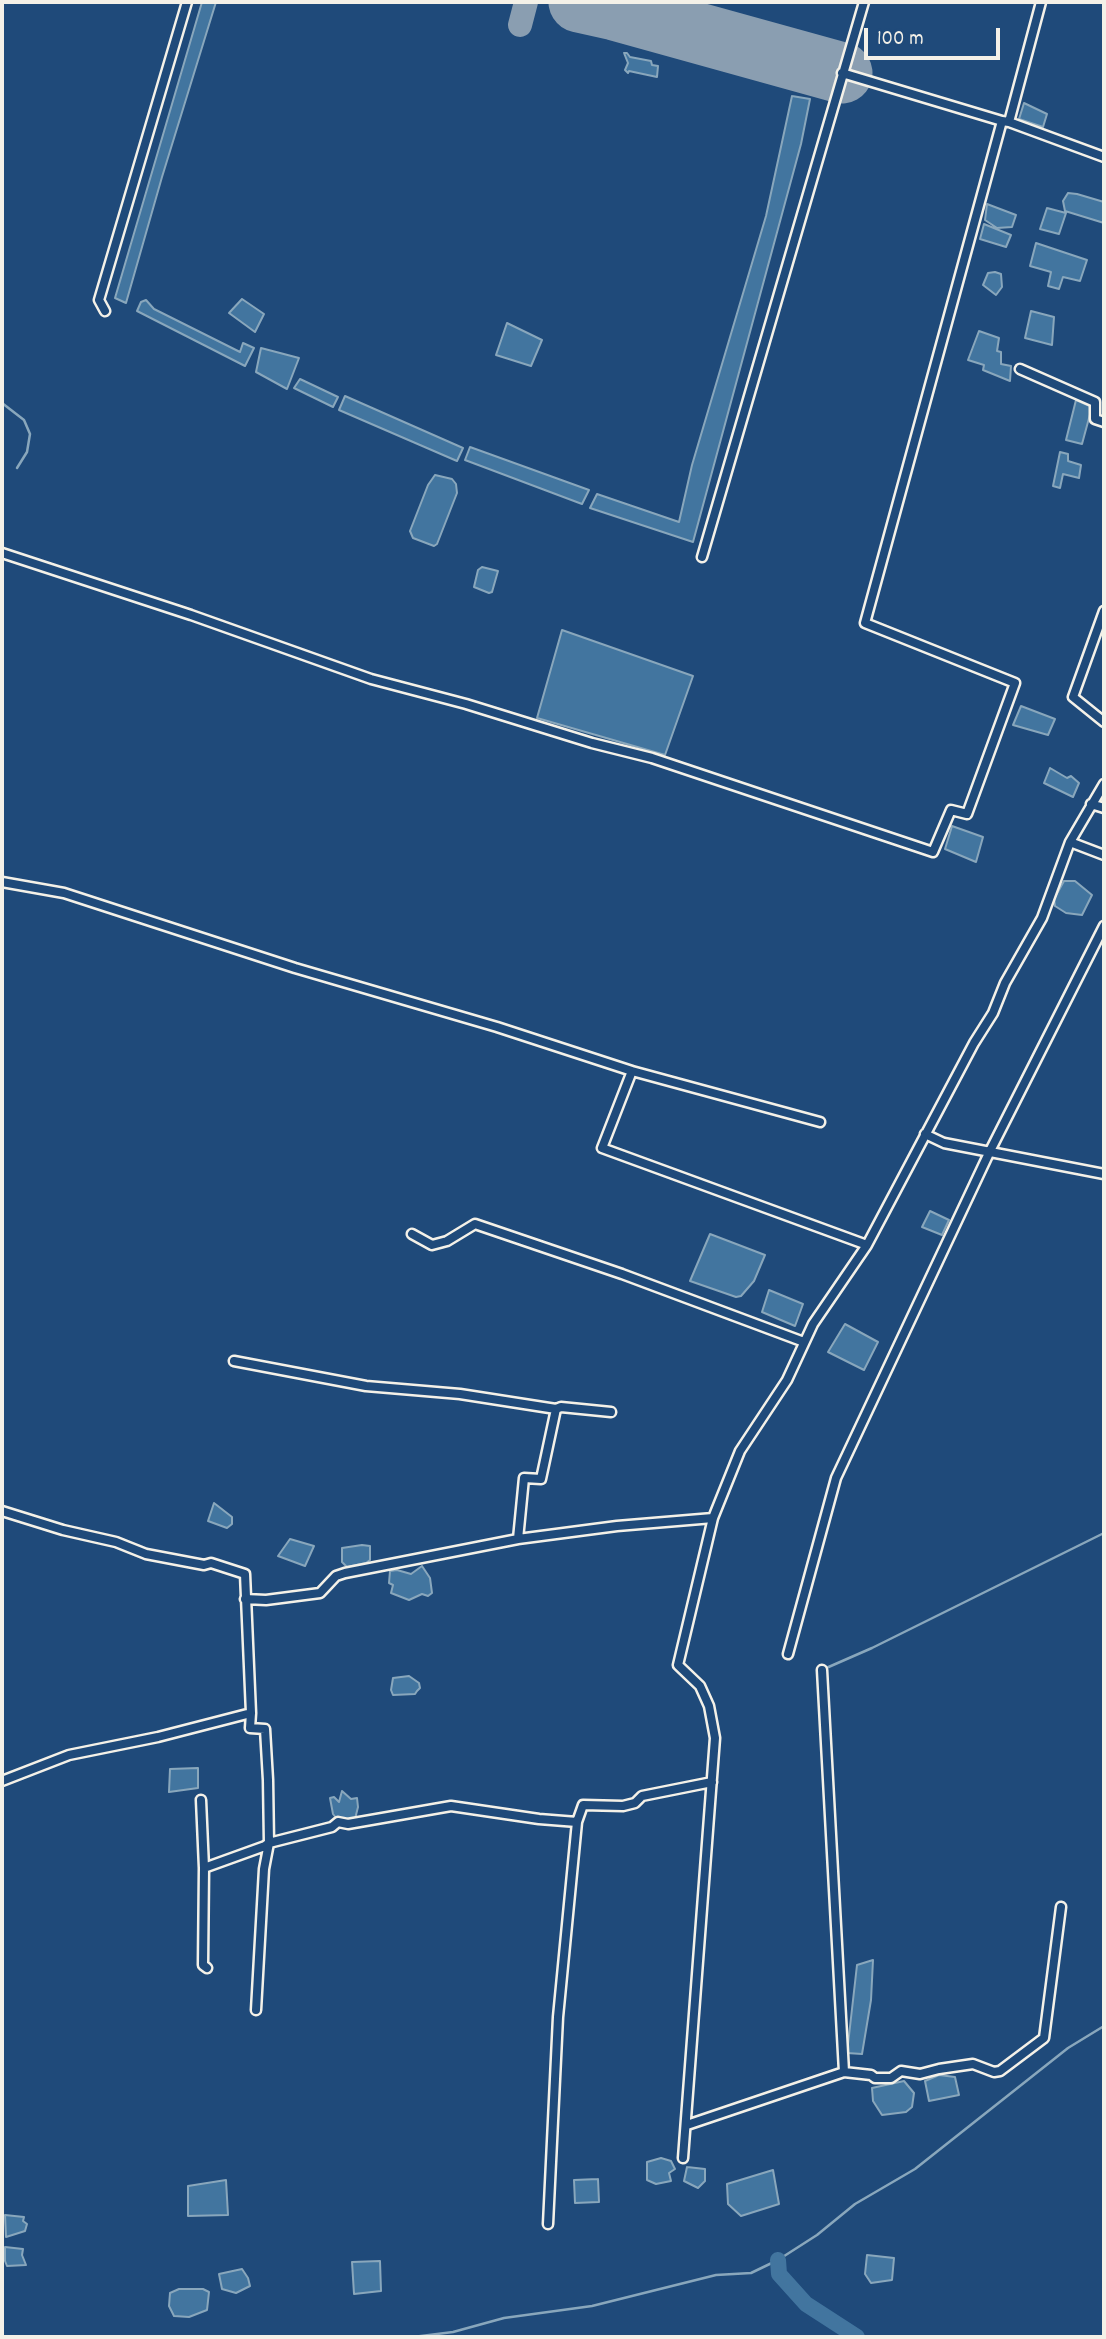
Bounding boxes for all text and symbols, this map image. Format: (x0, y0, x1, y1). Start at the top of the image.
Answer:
scale bar (868, 14, 1004, 58)
text: 100 m (877, 25, 924, 55)

